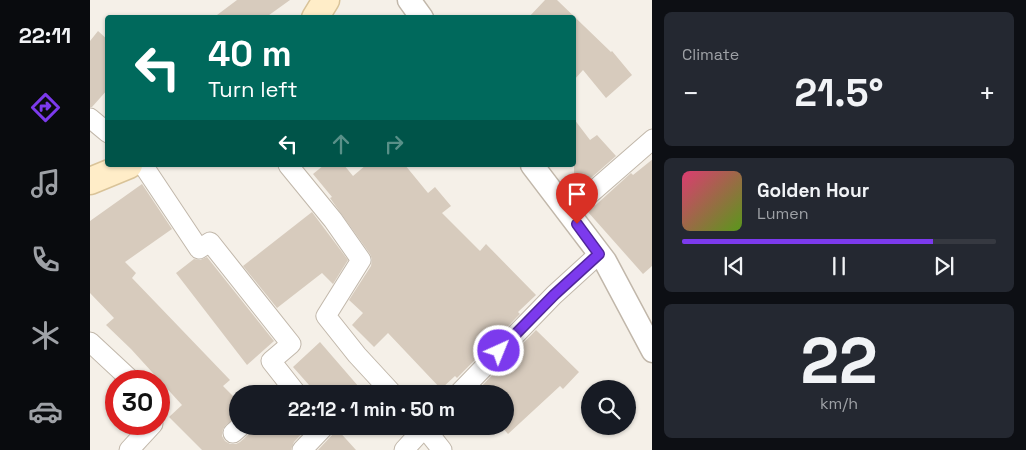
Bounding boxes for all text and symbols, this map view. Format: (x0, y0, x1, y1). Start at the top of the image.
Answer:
text: 22:11 (19, 21, 71, 49)
text: 40 m (208, 32, 292, 76)
icon: left (125, 35, 190, 100)
text: Climate (682, 44, 739, 65)
text: 21.5° (795, 69, 883, 117)
text: Turn left (208, 75, 298, 103)
text: − (682, 75, 699, 111)
text: + (979, 75, 996, 111)
icon: directions (28, 90, 63, 125)
icon: left (274, 130, 302, 158)
icon: ahead (327, 130, 355, 158)
icon: right (380, 130, 408, 158)
icon: music (28, 166, 63, 201)
pin (556, 173, 598, 224)
text: Golden Hour (757, 178, 869, 203)
icon: arrive (563, 180, 591, 208)
text: Lumen (757, 203, 809, 224)
icon: phone (28, 242, 63, 277)
icon: previous (720, 252, 748, 280)
icon: pause (825, 252, 853, 280)
icon: next (930, 252, 958, 280)
icon: climate (28, 318, 63, 353)
text: 22 (800, 319, 878, 402)
position arrow (472, 324, 524, 376)
speed limit sign: 30 (105, 370, 170, 435)
map controls (581, 380, 636, 435)
button: search (581, 380, 636, 435)
text: km/h (820, 393, 858, 414)
icon: car (28, 394, 63, 429)
text: 22:12 · 1 min · 50 m (288, 397, 455, 422)

